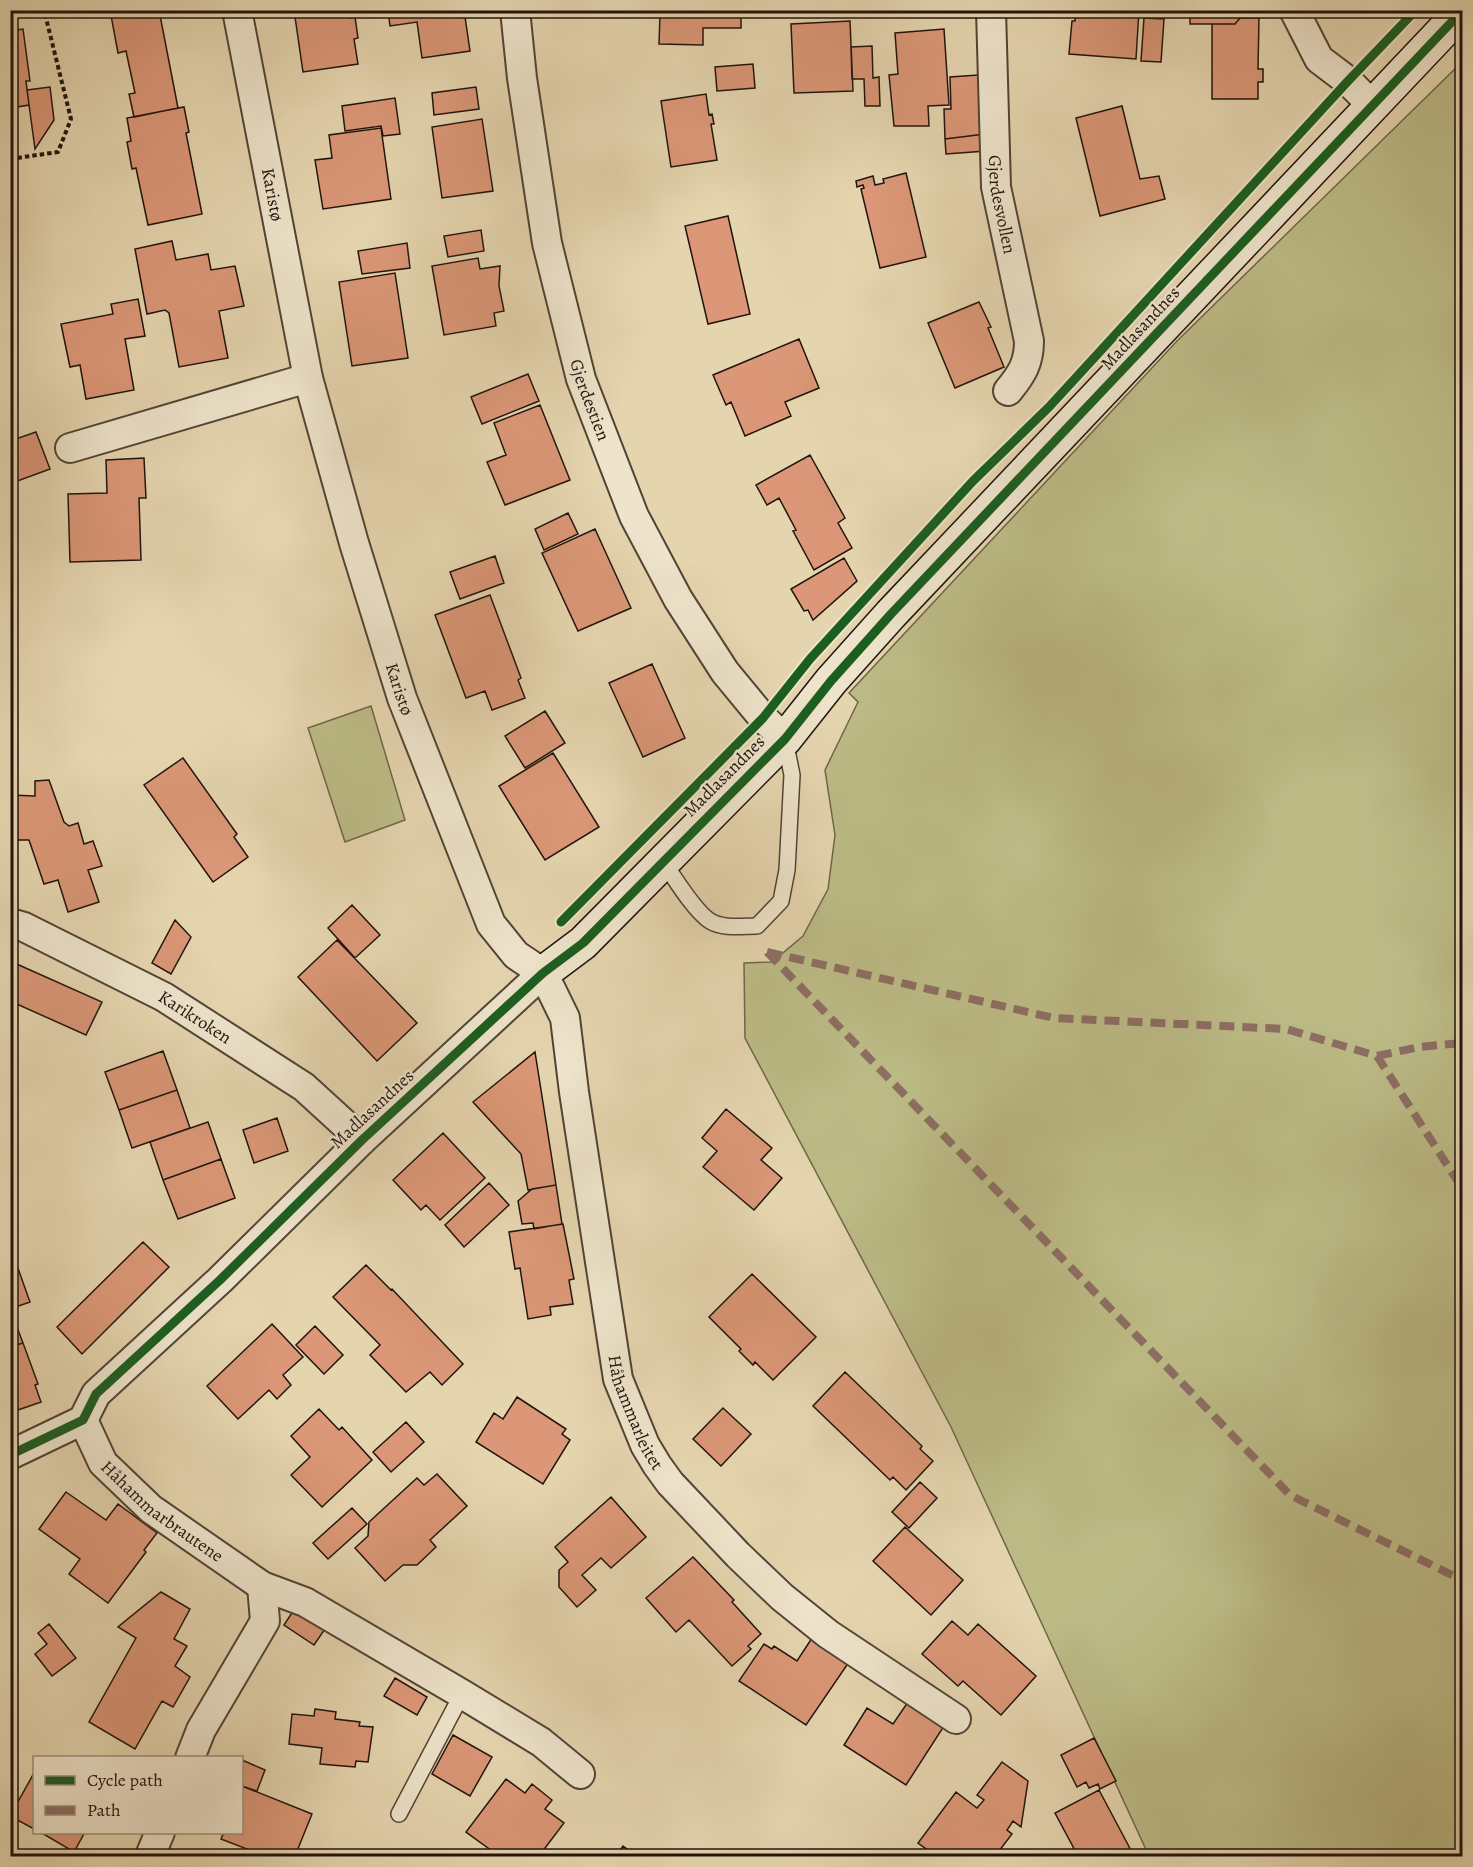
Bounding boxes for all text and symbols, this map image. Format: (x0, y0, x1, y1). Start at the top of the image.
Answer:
street label: Gjerdesvollen (983, 155, 1022, 256)
street label: Karistø (256, 166, 289, 223)
street label: Madlasandnes (1095, 281, 1185, 375)
street label: Gjerdestien (564, 357, 616, 444)
street label: Karistø (380, 660, 420, 719)
street label: Madlasandnes (678, 730, 770, 822)
street label: Karikroken (154, 985, 236, 1049)
street label: Madlasandnes (325, 1064, 419, 1154)
street label: Håhammarleitet (602, 1353, 669, 1475)
street label: Håhammarbrautene (96, 1455, 228, 1568)
legend (33, 1756, 243, 1834)
text: Cycle path (87, 1768, 163, 1792)
text: Path (87, 1798, 121, 1822)

